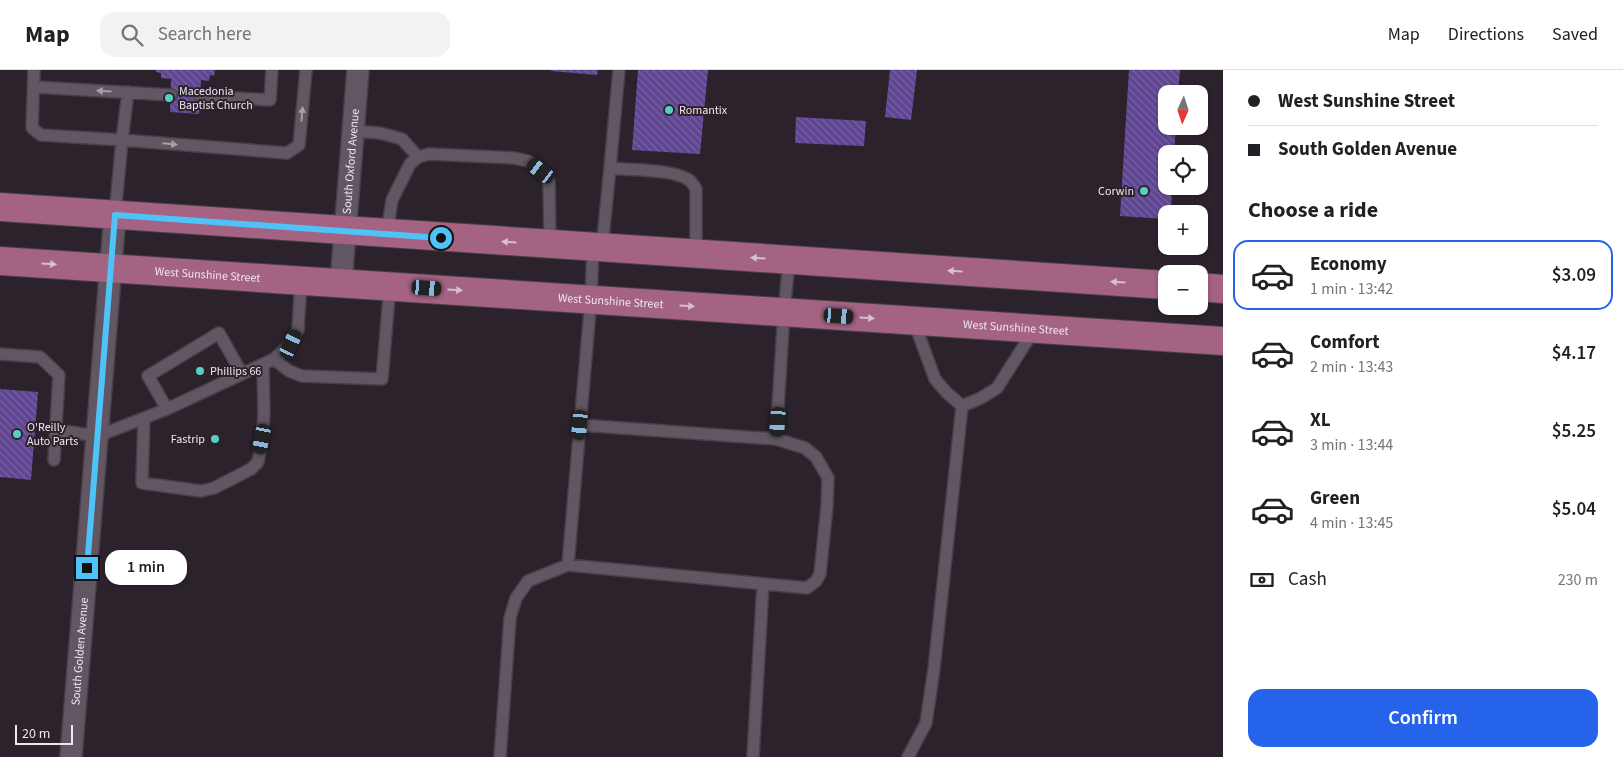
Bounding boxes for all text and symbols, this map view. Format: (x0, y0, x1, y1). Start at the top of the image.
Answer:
search box (100, 12, 450, 57)
text: Map (25, 17, 70, 52)
icon: search (118, 21, 146, 49)
text: Search here (158, 21, 251, 48)
text: Map (1388, 22, 1420, 47)
text: Directions (1448, 22, 1524, 47)
text: Saved (1552, 22, 1598, 47)
place label: Macedonia Baptist Church (179, 83, 253, 114)
north arrow (1158, 85, 1208, 135)
map controls (1158, 85, 1208, 315)
one-way arrow (96, 87, 112, 95)
text: West Sunshine Street (1278, 88, 1455, 115)
marker: Macedonia Baptist Church (163, 92, 175, 104)
place label: Romantix (679, 102, 728, 119)
marker: Romantix (663, 104, 675, 116)
one-way arrow (298, 106, 306, 122)
street label: South Oxford Avenue (338, 108, 363, 215)
text: South Golden Avenue (1278, 136, 1457, 163)
one-way arrow (163, 140, 179, 148)
button: locate (1158, 145, 1208, 195)
car (524, 156, 557, 186)
place label: Corwin (1098, 183, 1134, 200)
marker: Corwin (1138, 185, 1150, 197)
text: Choose a ride (1248, 194, 1378, 226)
button: + (1158, 205, 1208, 255)
route start (430, 227, 452, 249)
one-way arrow (501, 238, 517, 246)
text: Economy (1310, 251, 1387, 278)
icon: car (1250, 253, 1295, 298)
one-way arrow (750, 254, 766, 262)
one-way arrow (41, 260, 57, 268)
text: $3.09 (1552, 262, 1596, 289)
street label: West Sunshine Street (154, 263, 261, 287)
button: − (1158, 265, 1208, 315)
one-way arrow (947, 267, 963, 275)
one-way arrow (1109, 278, 1125, 286)
text: 1 min · 13:42 (1310, 278, 1393, 300)
car (411, 279, 442, 297)
one-way arrow (448, 286, 464, 294)
street label: West Sunshine Street (557, 289, 664, 313)
one-way arrow (680, 302, 696, 310)
car (823, 307, 854, 325)
one-way arrow (859, 314, 875, 322)
street label: West Sunshine Street (963, 316, 1069, 339)
car (277, 327, 304, 361)
text: Comfort (1310, 329, 1380, 356)
icon: car (1250, 331, 1295, 376)
text: $4.17 (1552, 340, 1596, 367)
text: 2 min · 13:43 (1310, 356, 1393, 378)
place label: Phillips 66 (210, 363, 261, 380)
marker: Phillips 66 (194, 365, 206, 377)
car (769, 407, 786, 437)
text: XL (1310, 407, 1331, 434)
car (571, 409, 588, 441)
icon: car (1250, 409, 1295, 454)
text: $5.25 (1552, 418, 1596, 445)
place label: O'Reilly Auto Parts (27, 419, 78, 450)
car (251, 423, 272, 455)
marker: O'Reilly Auto Parts (11, 428, 23, 440)
place label: Fastrip (171, 431, 205, 448)
marker: Fastrip (209, 433, 221, 445)
text: 3 min · 13:44 (1310, 434, 1393, 456)
text: Green (1310, 485, 1360, 512)
icon: car (1250, 487, 1295, 532)
text: $5.04 (1552, 496, 1596, 523)
text: 4 min · 13:45 (1310, 512, 1393, 534)
callout: 1 min (104, 550, 187, 586)
text: 1 min (127, 556, 165, 578)
route end (76, 557, 98, 579)
icon: cash (1248, 566, 1276, 594)
text: Cash (1288, 566, 1327, 593)
text: 230 m (1558, 569, 1598, 591)
street label: South Golden Avenue (67, 597, 92, 706)
button: Confirm (1248, 689, 1598, 747)
scale bar (15, 722, 72, 745)
text: 20 m (22, 724, 50, 744)

